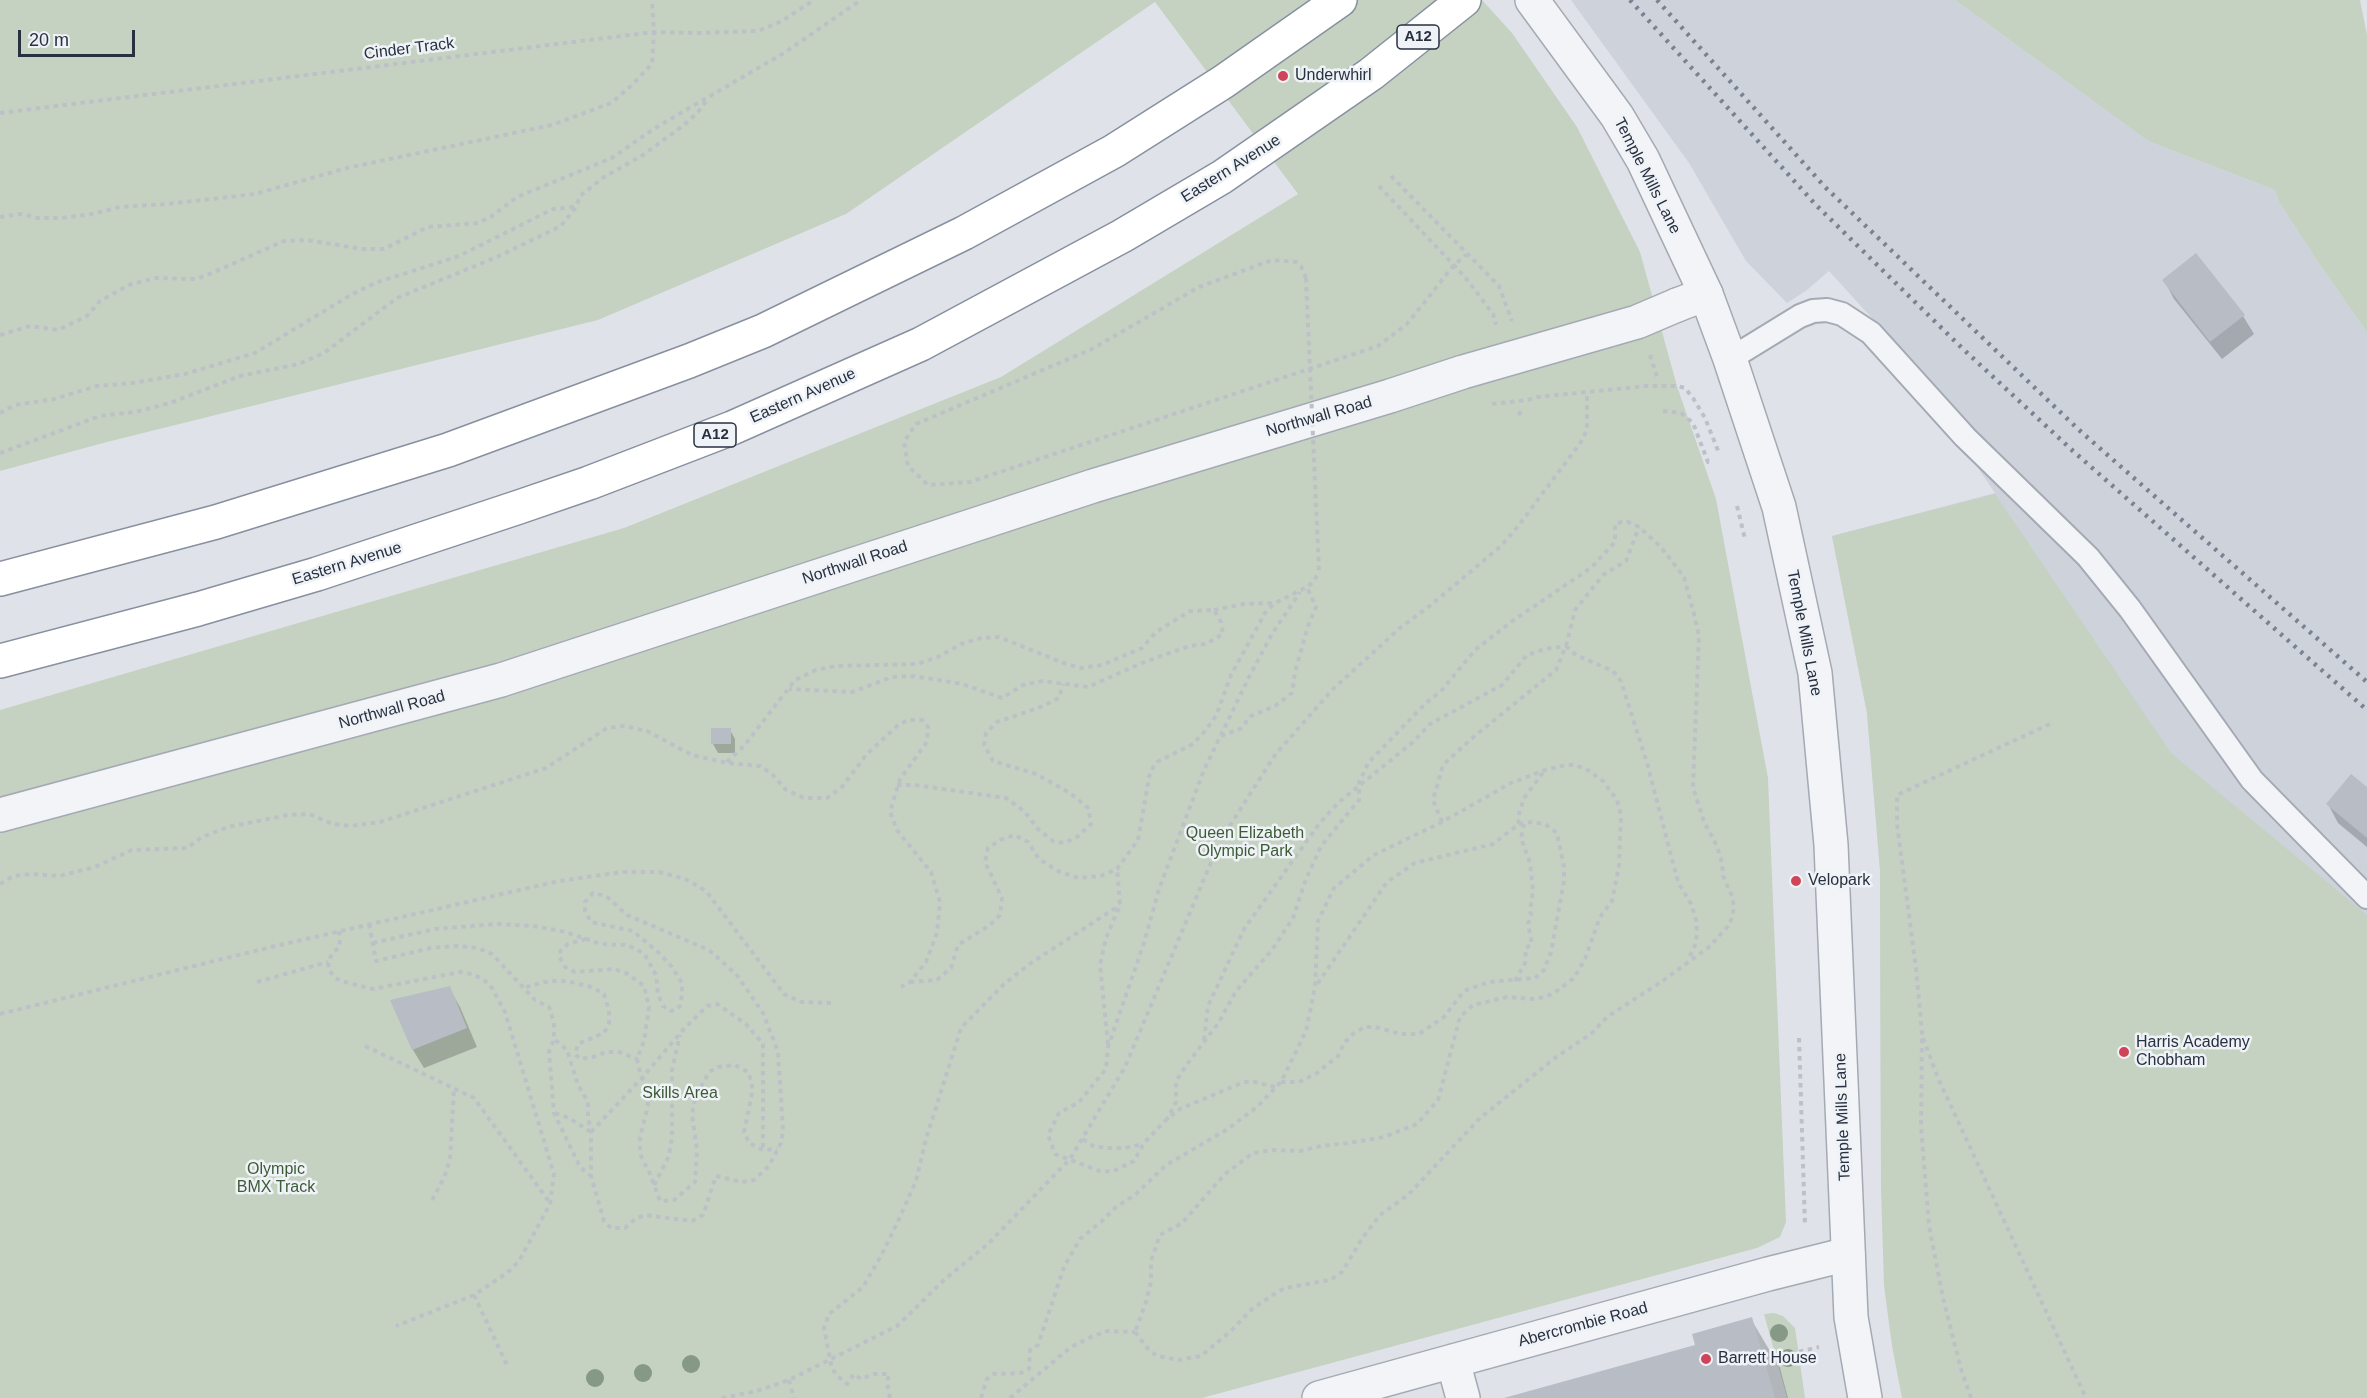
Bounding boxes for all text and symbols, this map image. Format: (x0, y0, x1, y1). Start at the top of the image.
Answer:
scale bar (21, 18, 138, 56)
road number: A12 (1397, 25, 1439, 49)
text: 20 m (29, 30, 69, 50)
street label: Cinder Track (363, 34, 455, 64)
place label: Underwhirl (1295, 66, 1371, 86)
marker: Underwhirl (1276, 69, 1290, 83)
street label: Temple Mills Lane (1609, 115, 1685, 237)
street label: Eastern Avenue (1178, 131, 1284, 207)
street label: Eastern Avenue (747, 364, 859, 428)
street label: Northwall Road (1264, 393, 1374, 441)
road number: A12 (694, 423, 736, 447)
street label: Northwall Road (800, 537, 910, 589)
street label: Eastern Avenue (290, 538, 404, 590)
street label: Temple Mills Lane (1782, 568, 1826, 698)
street label: Northwall Road (337, 687, 447, 733)
park label: Queen Elizabeth Olympic Park (1186, 824, 1304, 862)
place label: Velopark (1808, 871, 1870, 891)
marker: Velopark (1789, 874, 1803, 888)
place label: Harris Academy Chobham (2136, 1033, 2250, 1071)
marker: Harris Academy Chobham (2117, 1045, 2131, 1059)
street label: Temple Mills Lane (1831, 1053, 1855, 1181)
park label: Skills Area (642, 1084, 718, 1104)
park label: Olympic BMX Track (237, 1160, 315, 1198)
street label: Abercrombie Road (1516, 1298, 1650, 1352)
place label: Barrett House (1718, 1349, 1817, 1369)
marker: Barrett House (1699, 1352, 1713, 1366)

